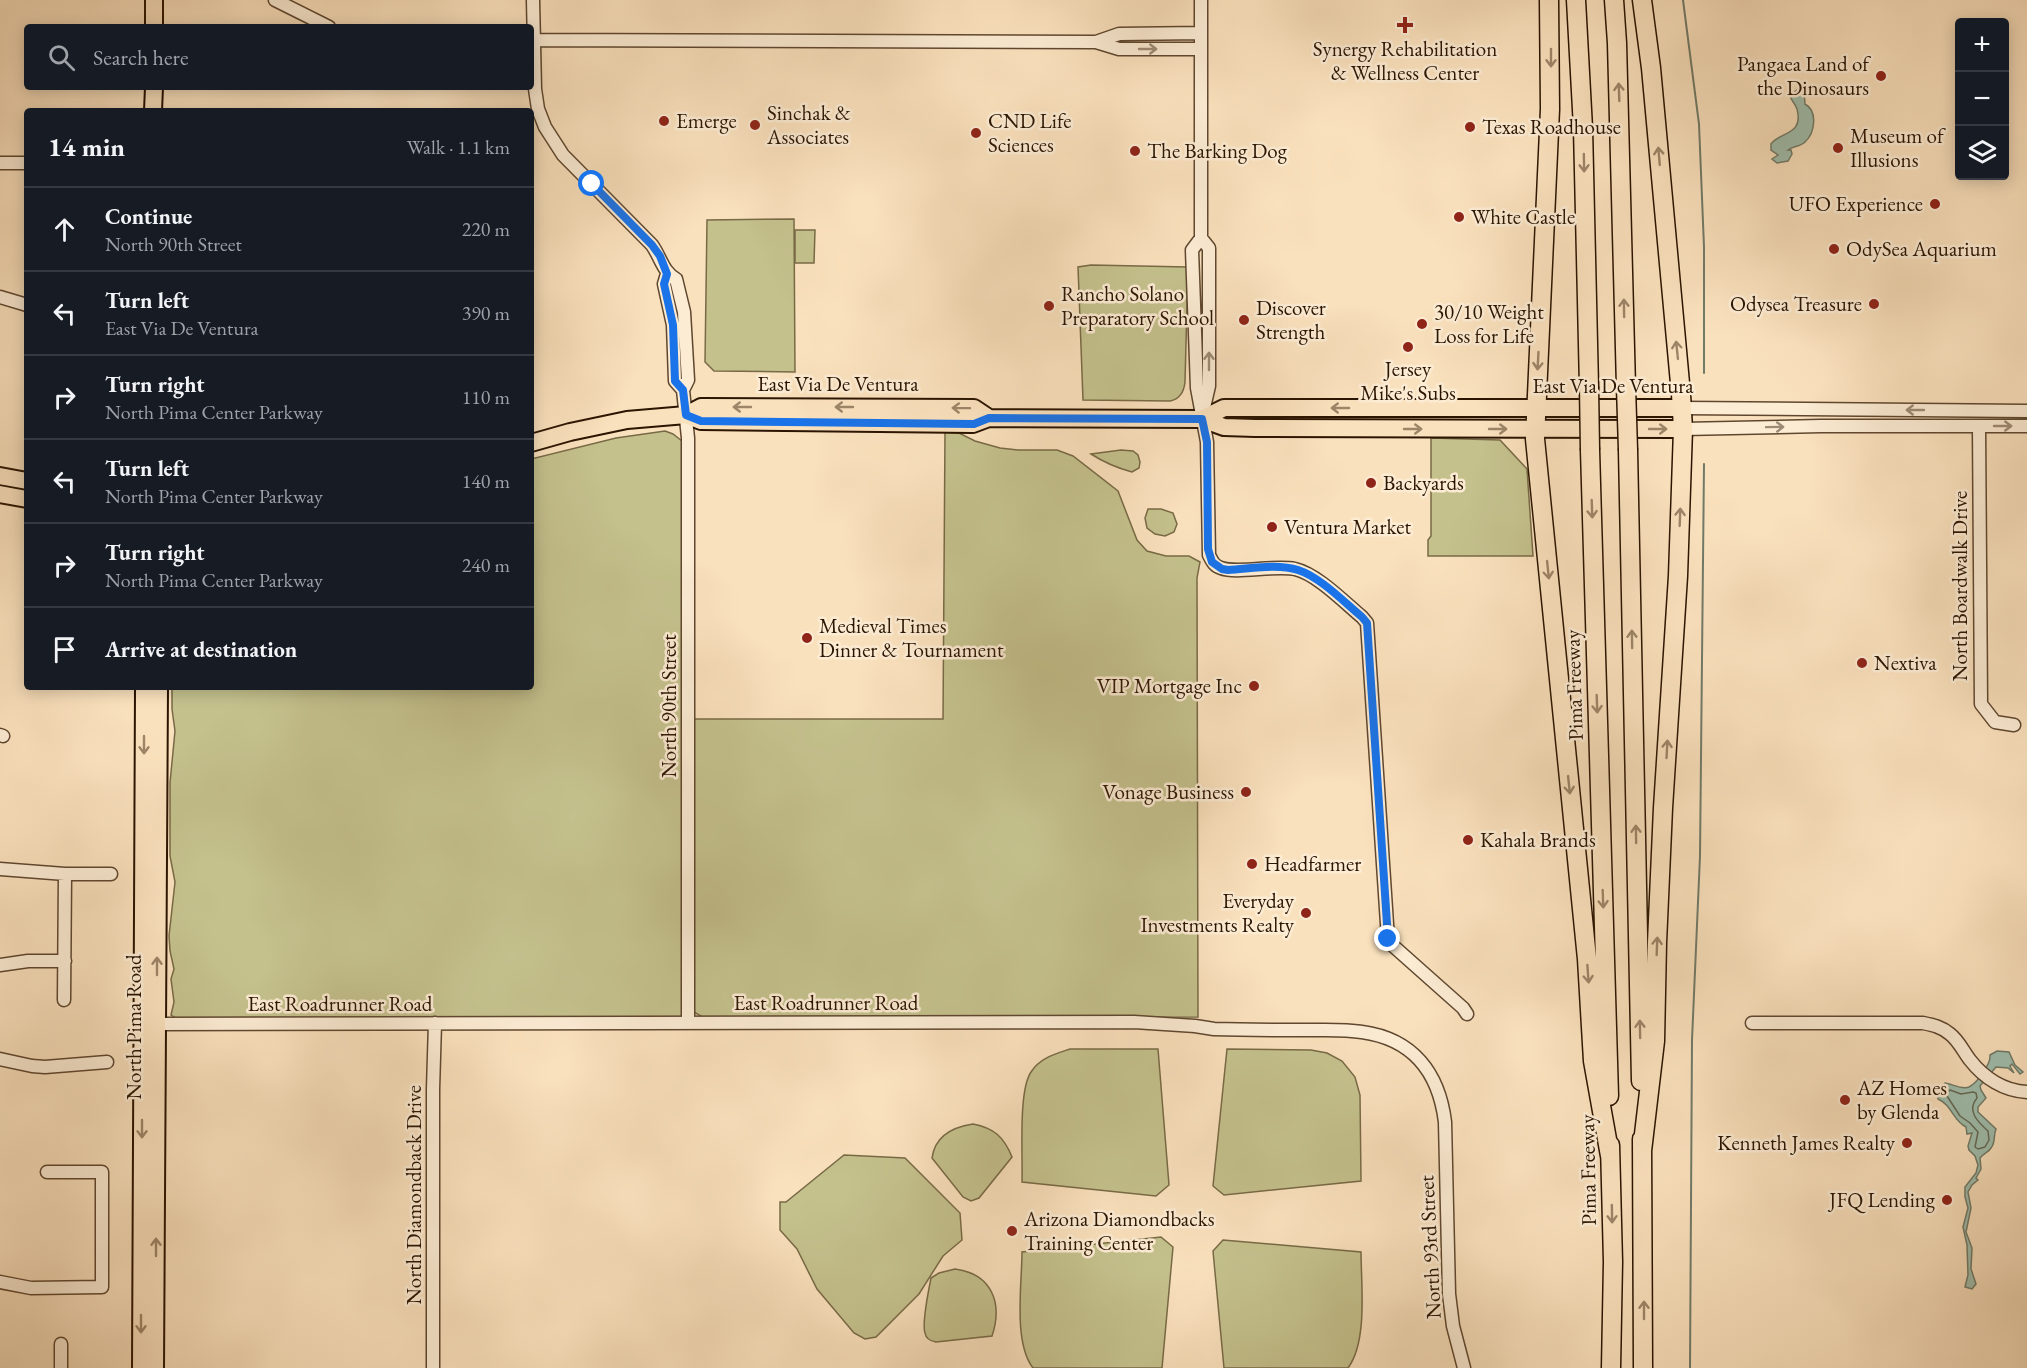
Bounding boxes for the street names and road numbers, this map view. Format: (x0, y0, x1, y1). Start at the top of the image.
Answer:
street label: East Via De Ventura (757, 370, 919, 397)
street label: East Via De Ventura (1532, 372, 1694, 399)
street label: North Boardwalk Drive (1946, 491, 1973, 681)
street label: Pima Freeway (1558, 628, 1589, 741)
street label: North 90th Street (655, 634, 682, 778)
street label: North Pima Road (120, 954, 147, 1100)
street label: East Roadrunner Road (734, 989, 919, 1016)
street label: East Roadrunner Road (248, 990, 433, 1017)
street label: North Diamondback Drive (400, 1085, 427, 1305)
street label: Pima Freeway (1573, 1113, 1602, 1226)
street label: North 93rd Street (1412, 1174, 1447, 1320)

